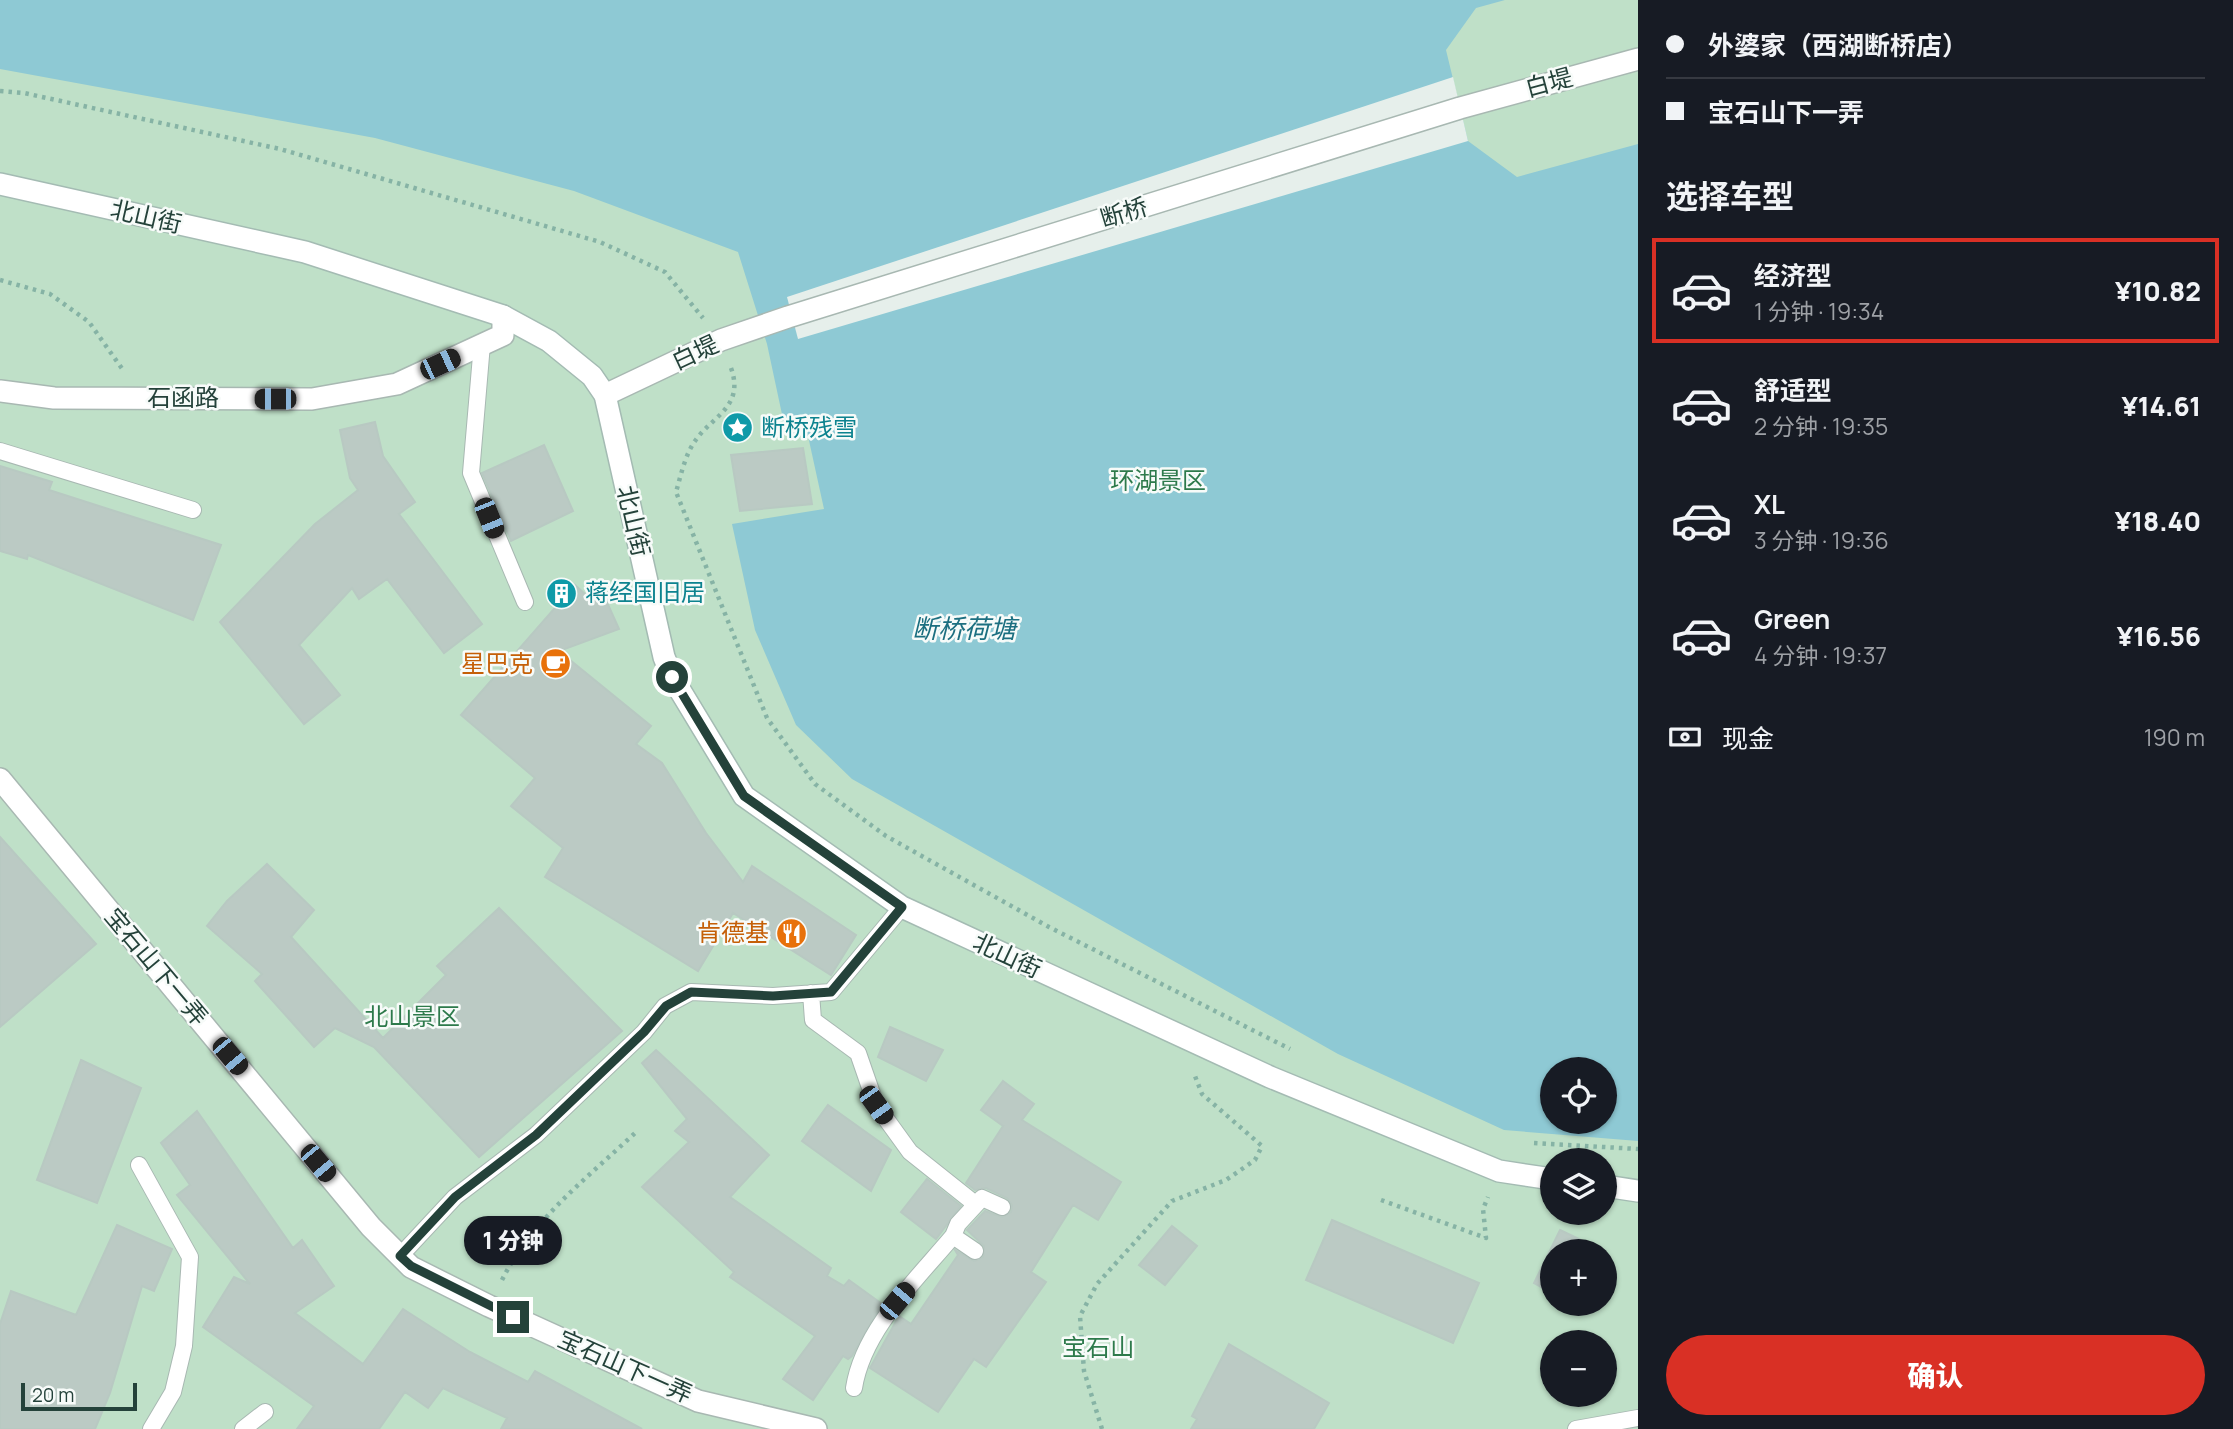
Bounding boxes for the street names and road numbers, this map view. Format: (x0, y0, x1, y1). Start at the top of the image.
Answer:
street label: 白堤 (1521, 59, 1576, 104)
street label: 断桥 (1096, 189, 1151, 234)
street label: 北山街 (108, 191, 185, 240)
street label: 白堤 (666, 327, 723, 377)
street label: 石函路 (147, 380, 219, 413)
street label: 北山街 (610, 482, 659, 559)
street label: 宝石山下一弄 (98, 900, 216, 1032)
street label: 北山街 (968, 924, 1047, 985)
street label: 宝石山下一弄 (553, 1321, 698, 1410)

